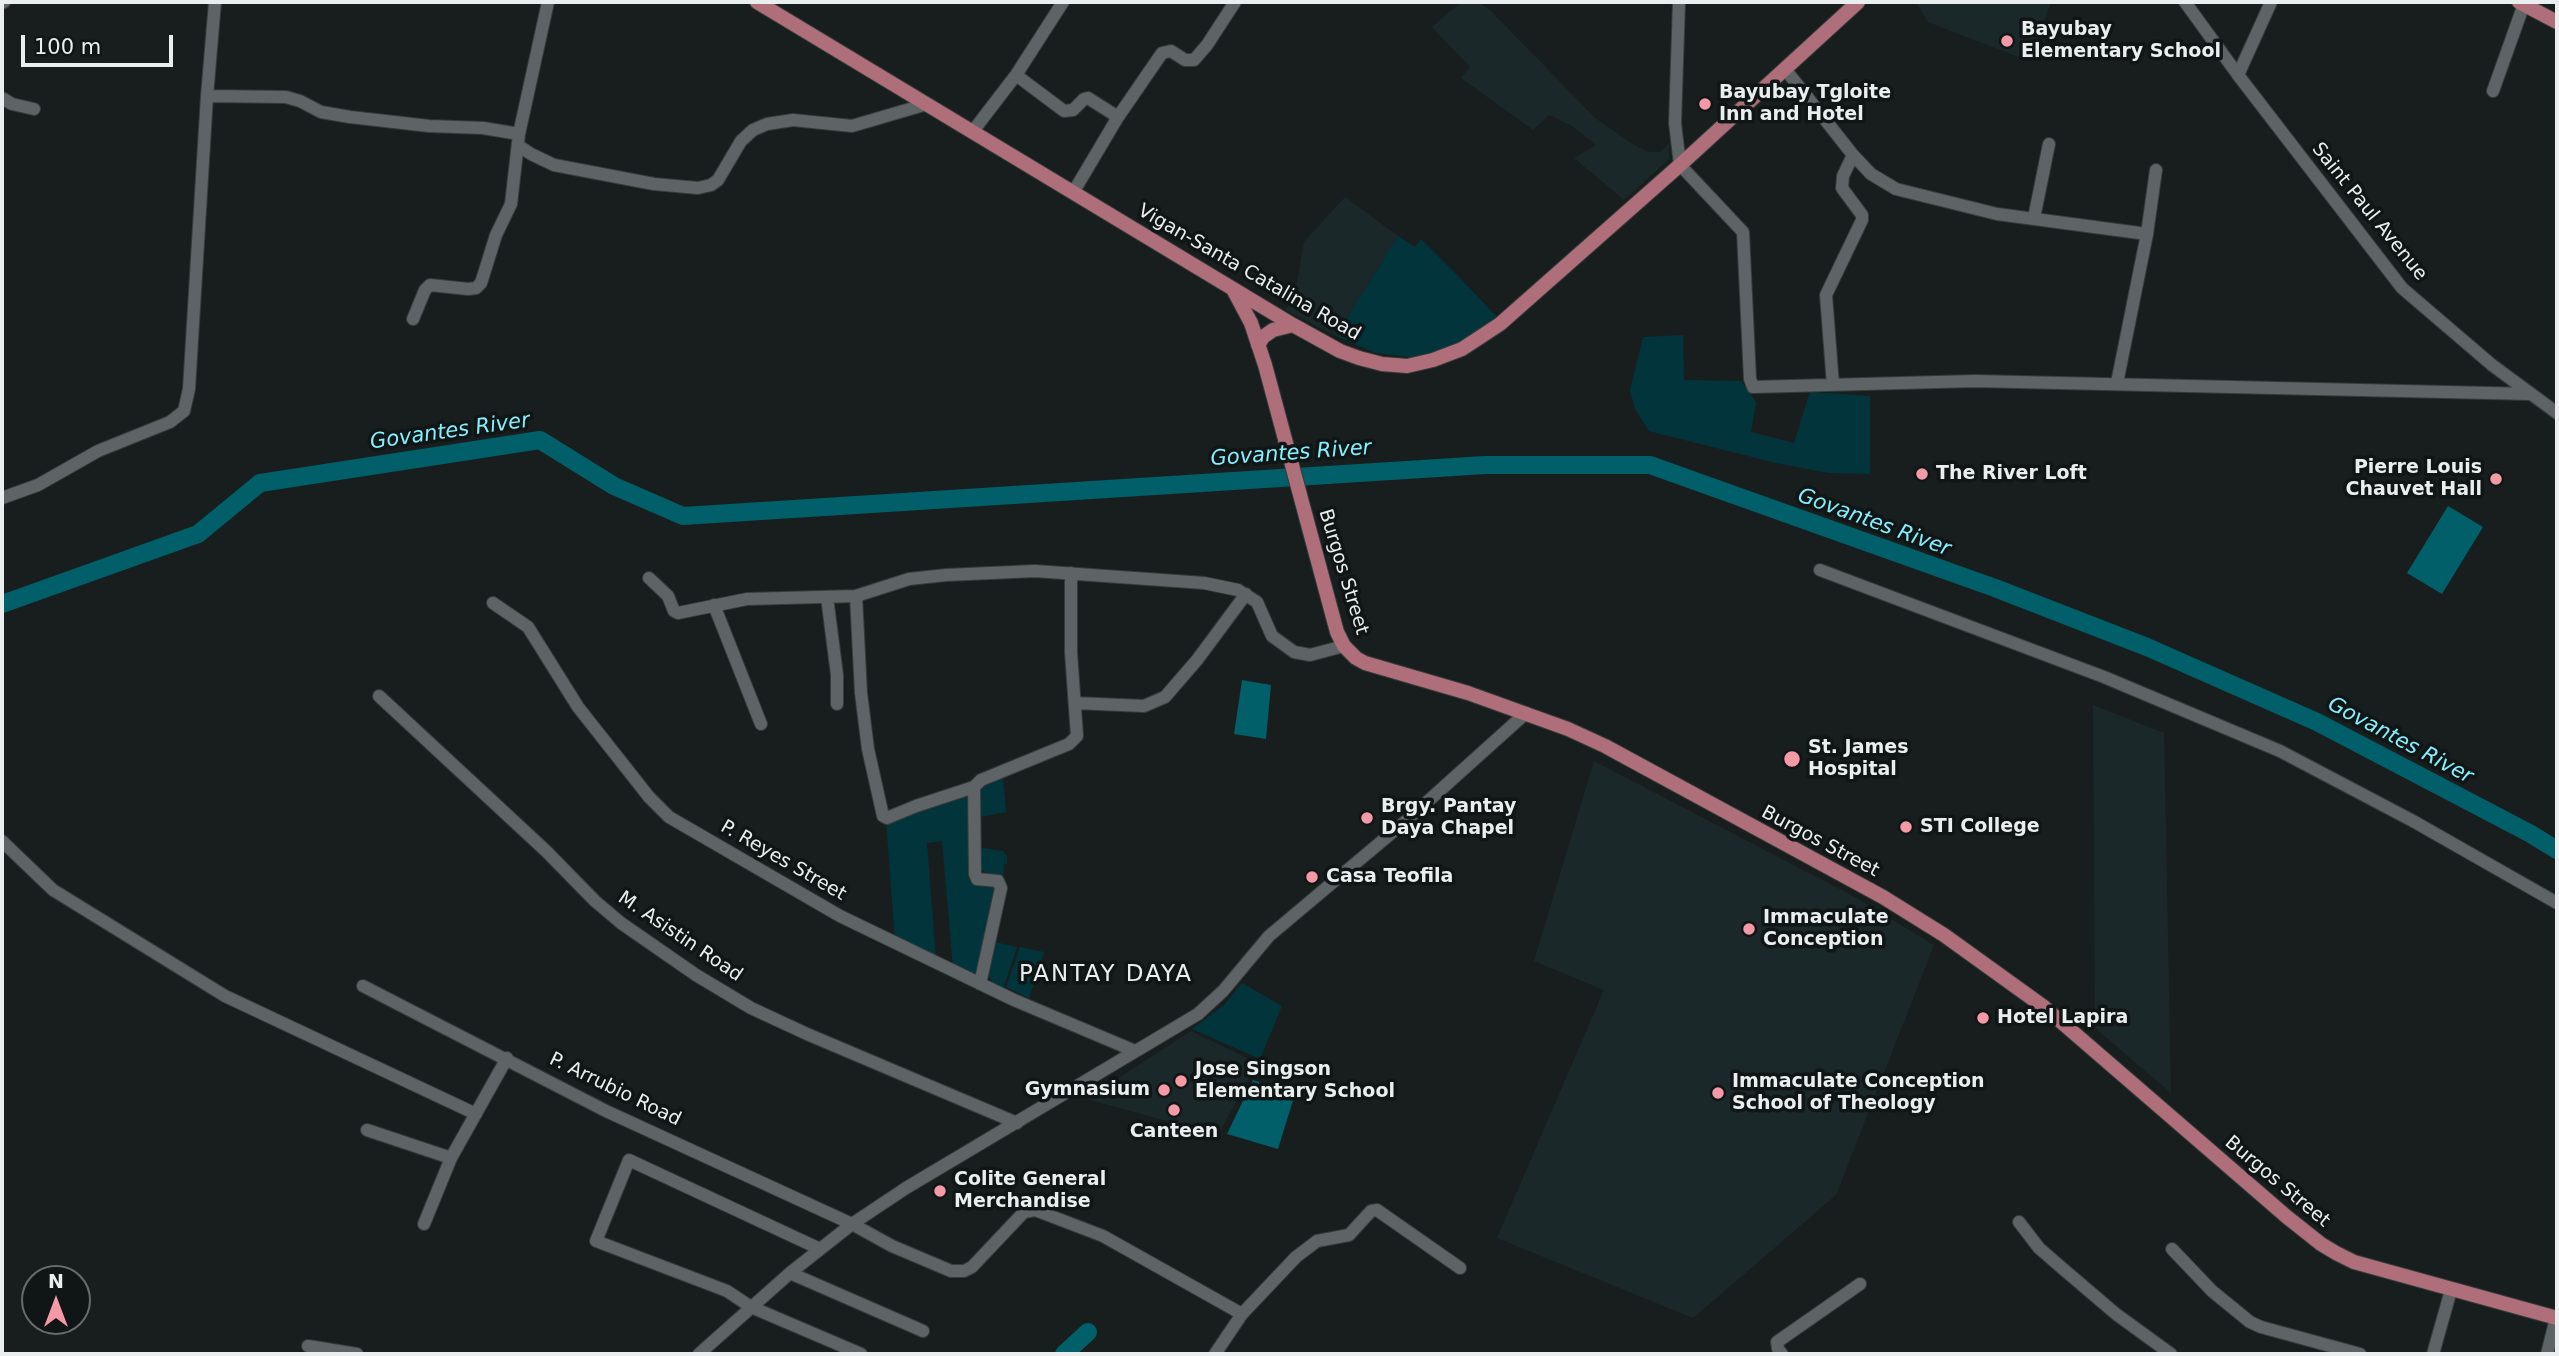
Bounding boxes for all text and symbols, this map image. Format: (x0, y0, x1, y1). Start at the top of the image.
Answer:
place label: Bayubay Elementary School (2021, 19, 2221, 63)
scale bar (24, 21, 177, 65)
marker: Bayubay Elementary School (1999, 33, 2015, 49)
text: 100 m (34, 35, 101, 59)
place label: Bayubay Tgloite Inn and Hotel (1719, 82, 1891, 126)
marker: Bayubay Tgloite Inn and Hotel (1697, 96, 1713, 112)
street label: Saint Paul Avenue (2306, 138, 2432, 286)
street label: Vigan-Santa Catalina Road (1134, 200, 1364, 346)
water label: Govantes River (369, 408, 531, 456)
water label: Govantes River (1210, 436, 1372, 472)
place label: Pierre Louis Chauvet Hall (2345, 457, 2482, 501)
place label: The River Loft (1936, 463, 2087, 485)
marker: The River Loft (1914, 466, 1930, 482)
marker: Pierre Louis Chauvet Hall (2488, 471, 2504, 487)
water label: Govantes River (1794, 484, 1954, 562)
street label: Burgos Street (1313, 507, 1373, 637)
water label: Govantes River (2323, 692, 2477, 790)
place label: St. James Hospital (1808, 737, 1908, 781)
marker: St. James Hospital (1782, 749, 1802, 769)
place label: Brgy. Pantay Daya Chapel (1381, 796, 1516, 840)
street label: Burgos Street (1757, 801, 1883, 883)
marker: Brgy. Pantay Daya Chapel (1359, 810, 1375, 826)
street label: P. Reyes Street (716, 816, 850, 906)
place label: STI College (1920, 816, 2040, 838)
marker: STI College (1898, 819, 1914, 835)
place label: Casa Teofila (1326, 866, 1453, 888)
marker: Casa Teofila (1304, 869, 1320, 885)
street label: M. Asistin Road (614, 887, 746, 987)
place label: Immaculate Conception (1763, 907, 1889, 951)
marker: Immaculate Conception (1741, 921, 1757, 937)
district label: PANTAY DAYA (1020, 961, 1192, 989)
place label: Hotel Lapira (1997, 1007, 2128, 1029)
marker: Hotel Lapira (1975, 1010, 1991, 1026)
street label: P. Arrubio Road (545, 1048, 685, 1132)
place label: Jose Singson Elementary School (1195, 1059, 1395, 1103)
place label: Immaculate Conception School of Theology (1732, 1071, 1985, 1115)
marker: Jose Singson Elementary School (1173, 1073, 1189, 1089)
place label: Gymnasium (1025, 1079, 1150, 1101)
marker: Gymnasium (1156, 1082, 1172, 1098)
marker: Immaculate Conception School of Theology (1710, 1085, 1726, 1101)
marker: Canteen (1166, 1102, 1182, 1118)
place label: Canteen (1130, 1121, 1218, 1143)
street label: Burgos Street (2220, 1132, 2334, 1232)
place label: Colite General Merchandise (954, 1169, 1106, 1213)
marker: Colite General Merchandise (932, 1183, 948, 1199)
north arrow (21, 1265, 91, 1335)
text: N (48, 1270, 64, 1292)

